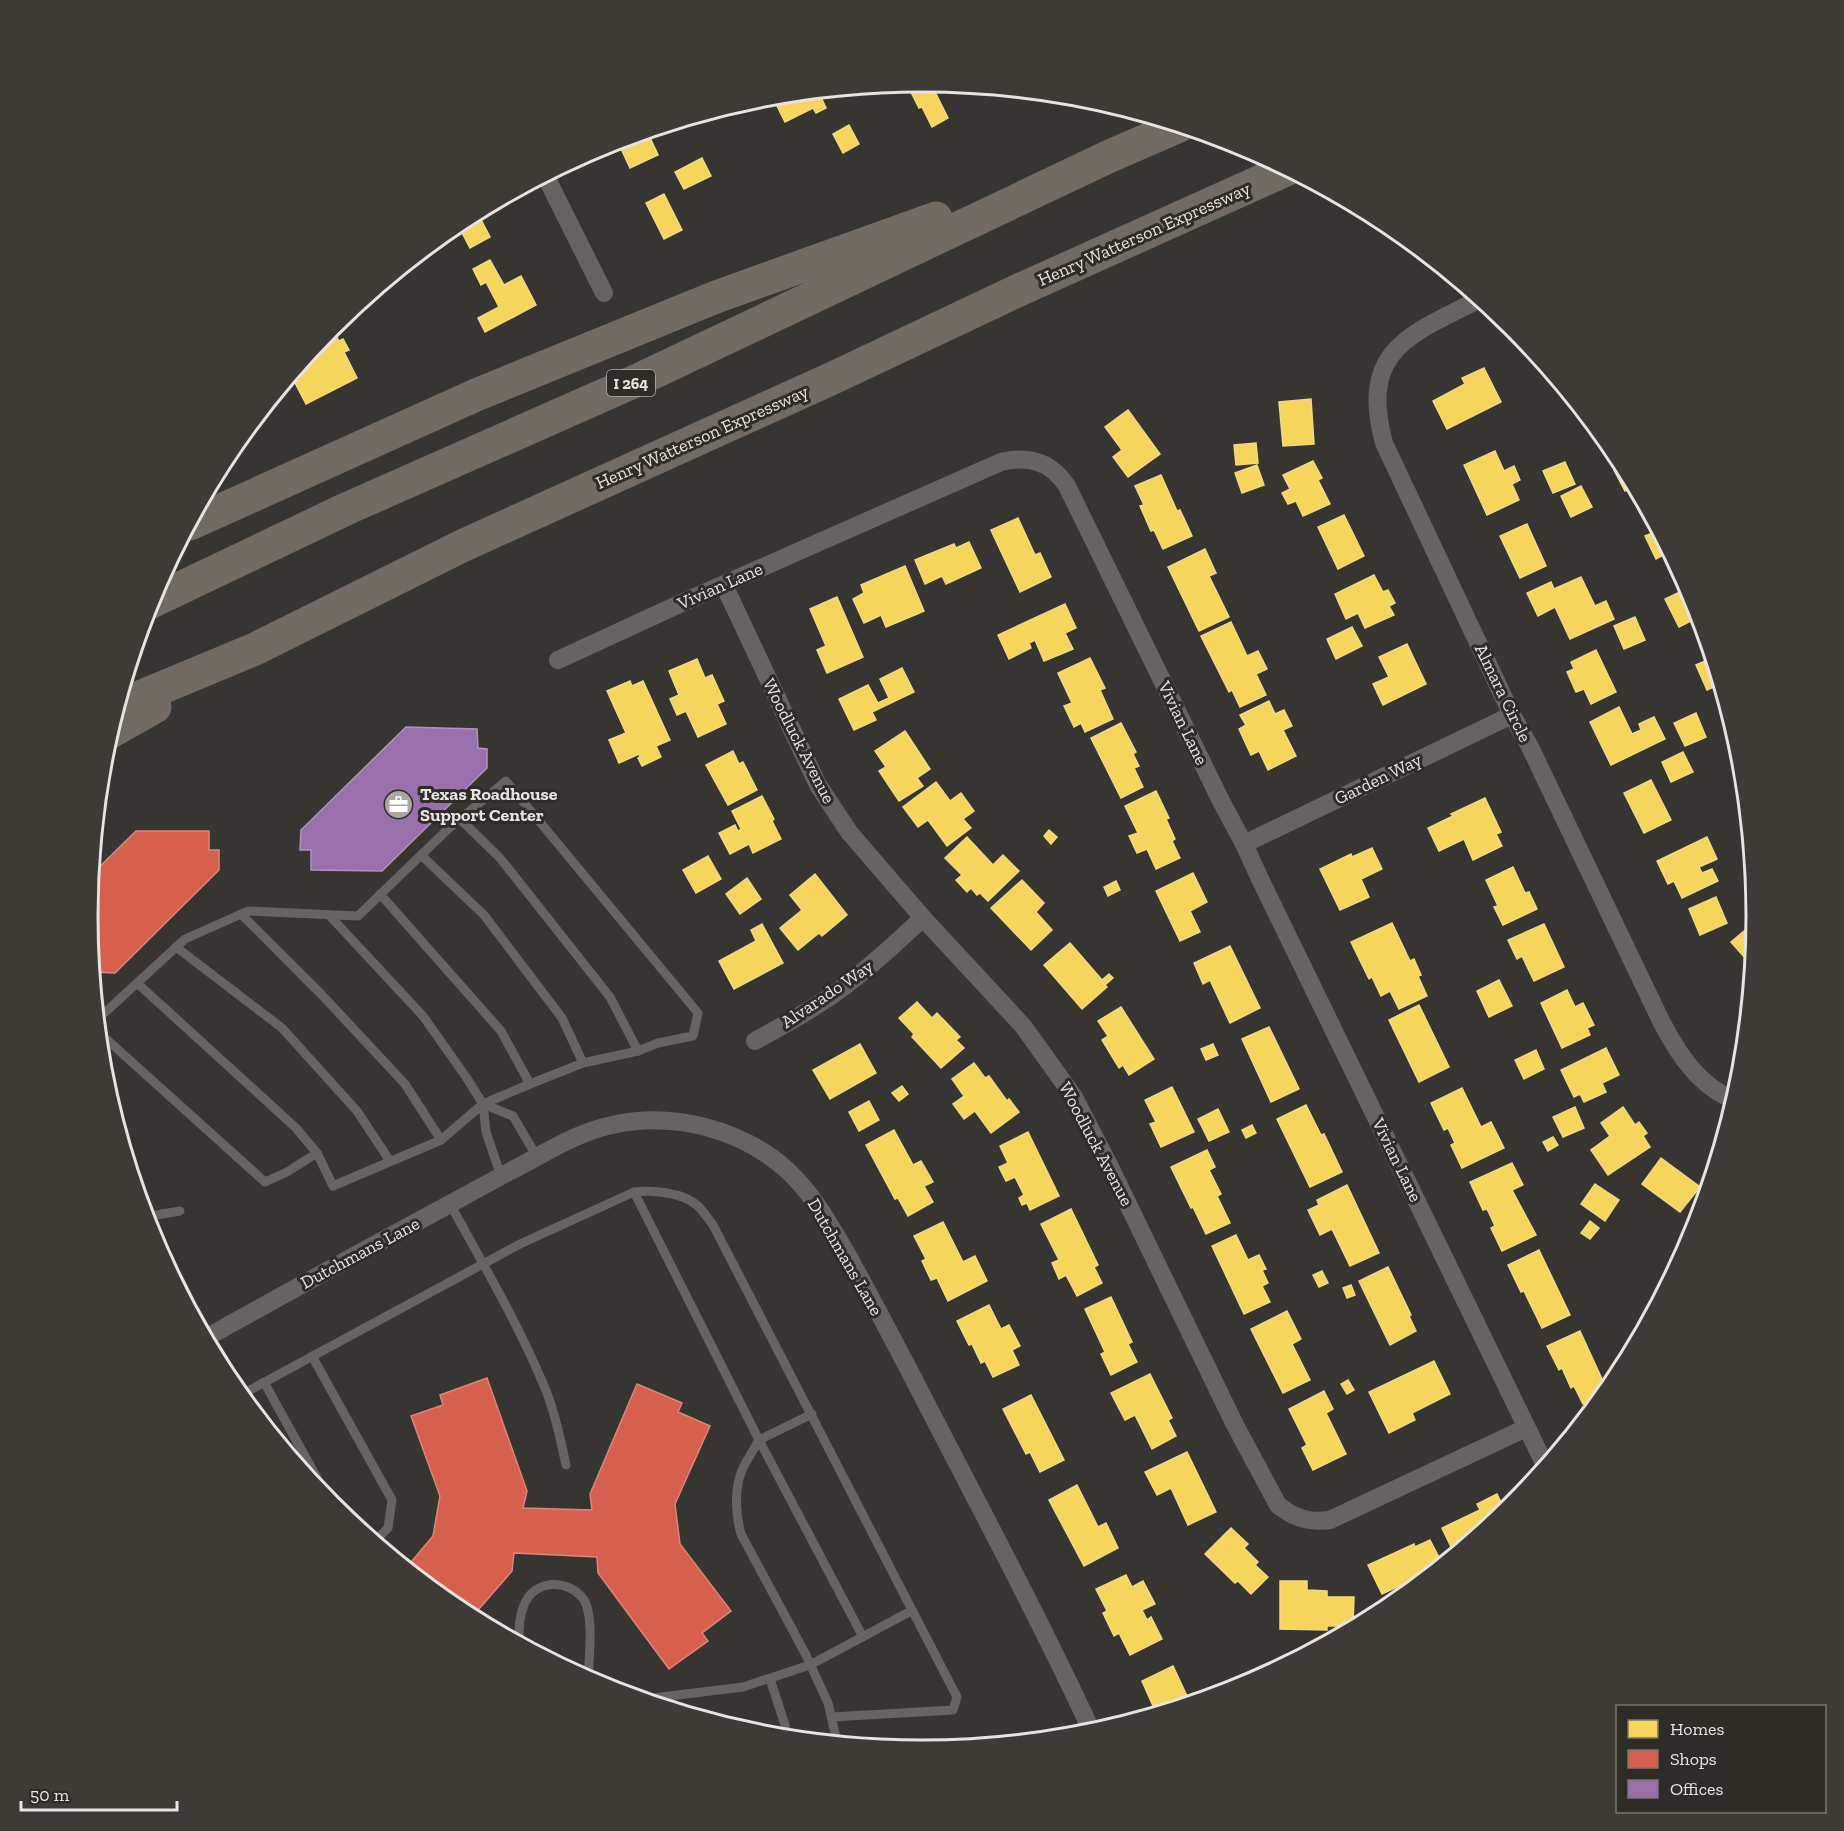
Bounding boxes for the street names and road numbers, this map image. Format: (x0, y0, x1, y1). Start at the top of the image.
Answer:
street label: Henry Watterson Expressway (1034, 177, 1254, 291)
road number: I 264 (607, 370, 655, 396)
street label: Henry Watterson Expressway (592, 380, 812, 494)
street label: Vivian Lane (673, 558, 766, 615)
street label: Almara Circle (1470, 640, 1536, 746)
street label: Woodluck Avenue (758, 675, 840, 807)
street label: Vivian Lane (1153, 677, 1213, 769)
street label: Garden Way (1331, 748, 1426, 810)
street label: Alvarado Way (777, 955, 878, 1033)
street label: Woodluck Avenue (1054, 1078, 1138, 1210)
street label: Vivian Lane (1367, 1114, 1427, 1206)
street label: Dutchmans Lane (803, 1194, 887, 1320)
street label: Dutchmans Lane (297, 1212, 423, 1294)

